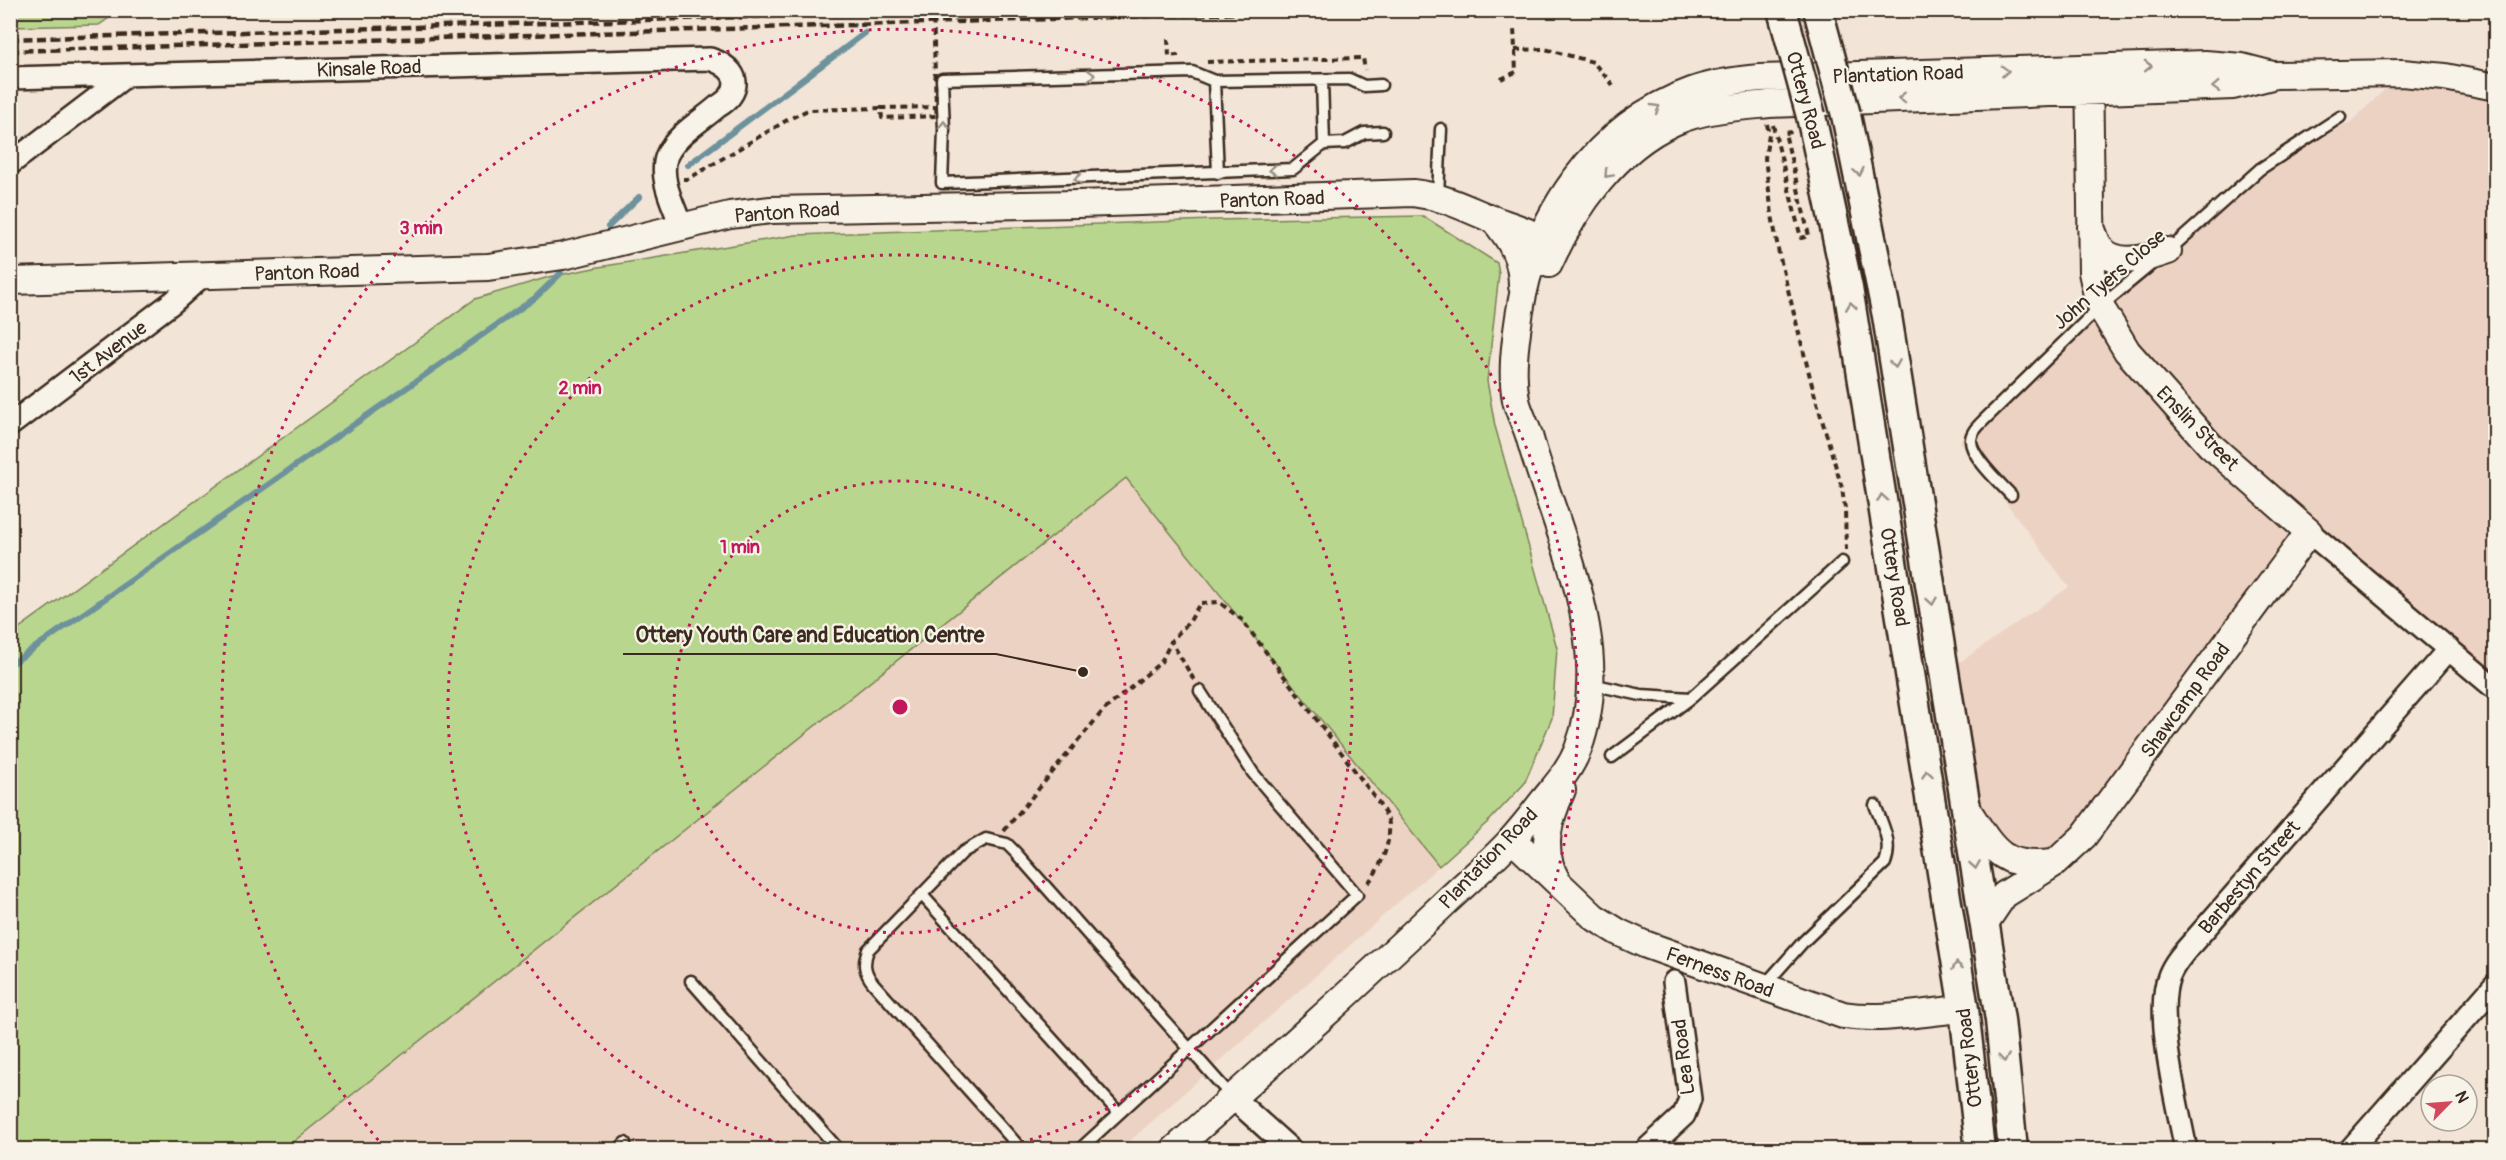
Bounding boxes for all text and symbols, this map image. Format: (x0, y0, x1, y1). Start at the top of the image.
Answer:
street label: Ottery Road (1780, 49, 1831, 152)
street label: Kinsale Road (316, 54, 422, 83)
street label: Plantation Road (1832, 60, 1964, 89)
one-way arrow (2143, 60, 2152, 72)
one-way arrow (2001, 64, 2010, 77)
one-way arrow (1087, 68, 1096, 81)
one-way arrow (2212, 80, 2221, 93)
one-way arrow (1898, 91, 1907, 104)
one-way arrow (1650, 104, 1660, 115)
one-way arrow (938, 120, 950, 129)
one-way arrow (1269, 164, 1278, 177)
one-way arrow (1604, 167, 1615, 177)
one-way arrow (1852, 167, 1865, 177)
one-way arrow (1074, 172, 1083, 185)
street label: Panton Road (1219, 185, 1325, 214)
street label: Panton Road (733, 196, 841, 229)
text: 3 min (399, 217, 443, 240)
street label: John Tyers Close (2048, 224, 2171, 335)
street label: Panton Road (254, 258, 360, 287)
one-way arrow (1845, 301, 1858, 311)
street label: 1st Avenue (65, 315, 152, 390)
one-way arrow (1888, 359, 1900, 368)
text: 2 min (558, 377, 602, 400)
street label: Enslin Street (2151, 381, 2245, 477)
one-way arrow (1876, 494, 1889, 504)
street label: Ottery Road (1874, 526, 1915, 628)
text: 1 min (720, 536, 760, 559)
one-way arrow (1925, 596, 1937, 605)
callout: Ottery Youth Care and Education Centre (623, 615, 996, 654)
text: Ottery Youth Care and Education Centre (636, 622, 985, 649)
street label: Shawcamp Road (2135, 638, 2236, 763)
centre of rings (890, 697, 910, 717)
one-way arrow (1921, 769, 1934, 779)
street label: Plantation Road (1434, 802, 1543, 914)
street label: Barbestyn Street (2193, 815, 2306, 939)
one-way arrow (1969, 860, 1981, 870)
street label: Ferness Road (1662, 941, 1777, 1004)
one-way arrow (1952, 962, 1964, 971)
street label: Ottery Road (1951, 1007, 1988, 1109)
street label: Lea Road (1666, 1018, 1701, 1096)
one-way arrow (1997, 1053, 2010, 1063)
north arrow (2419, 1073, 2479, 1133)
text: N (2450, 1088, 2473, 1106)

